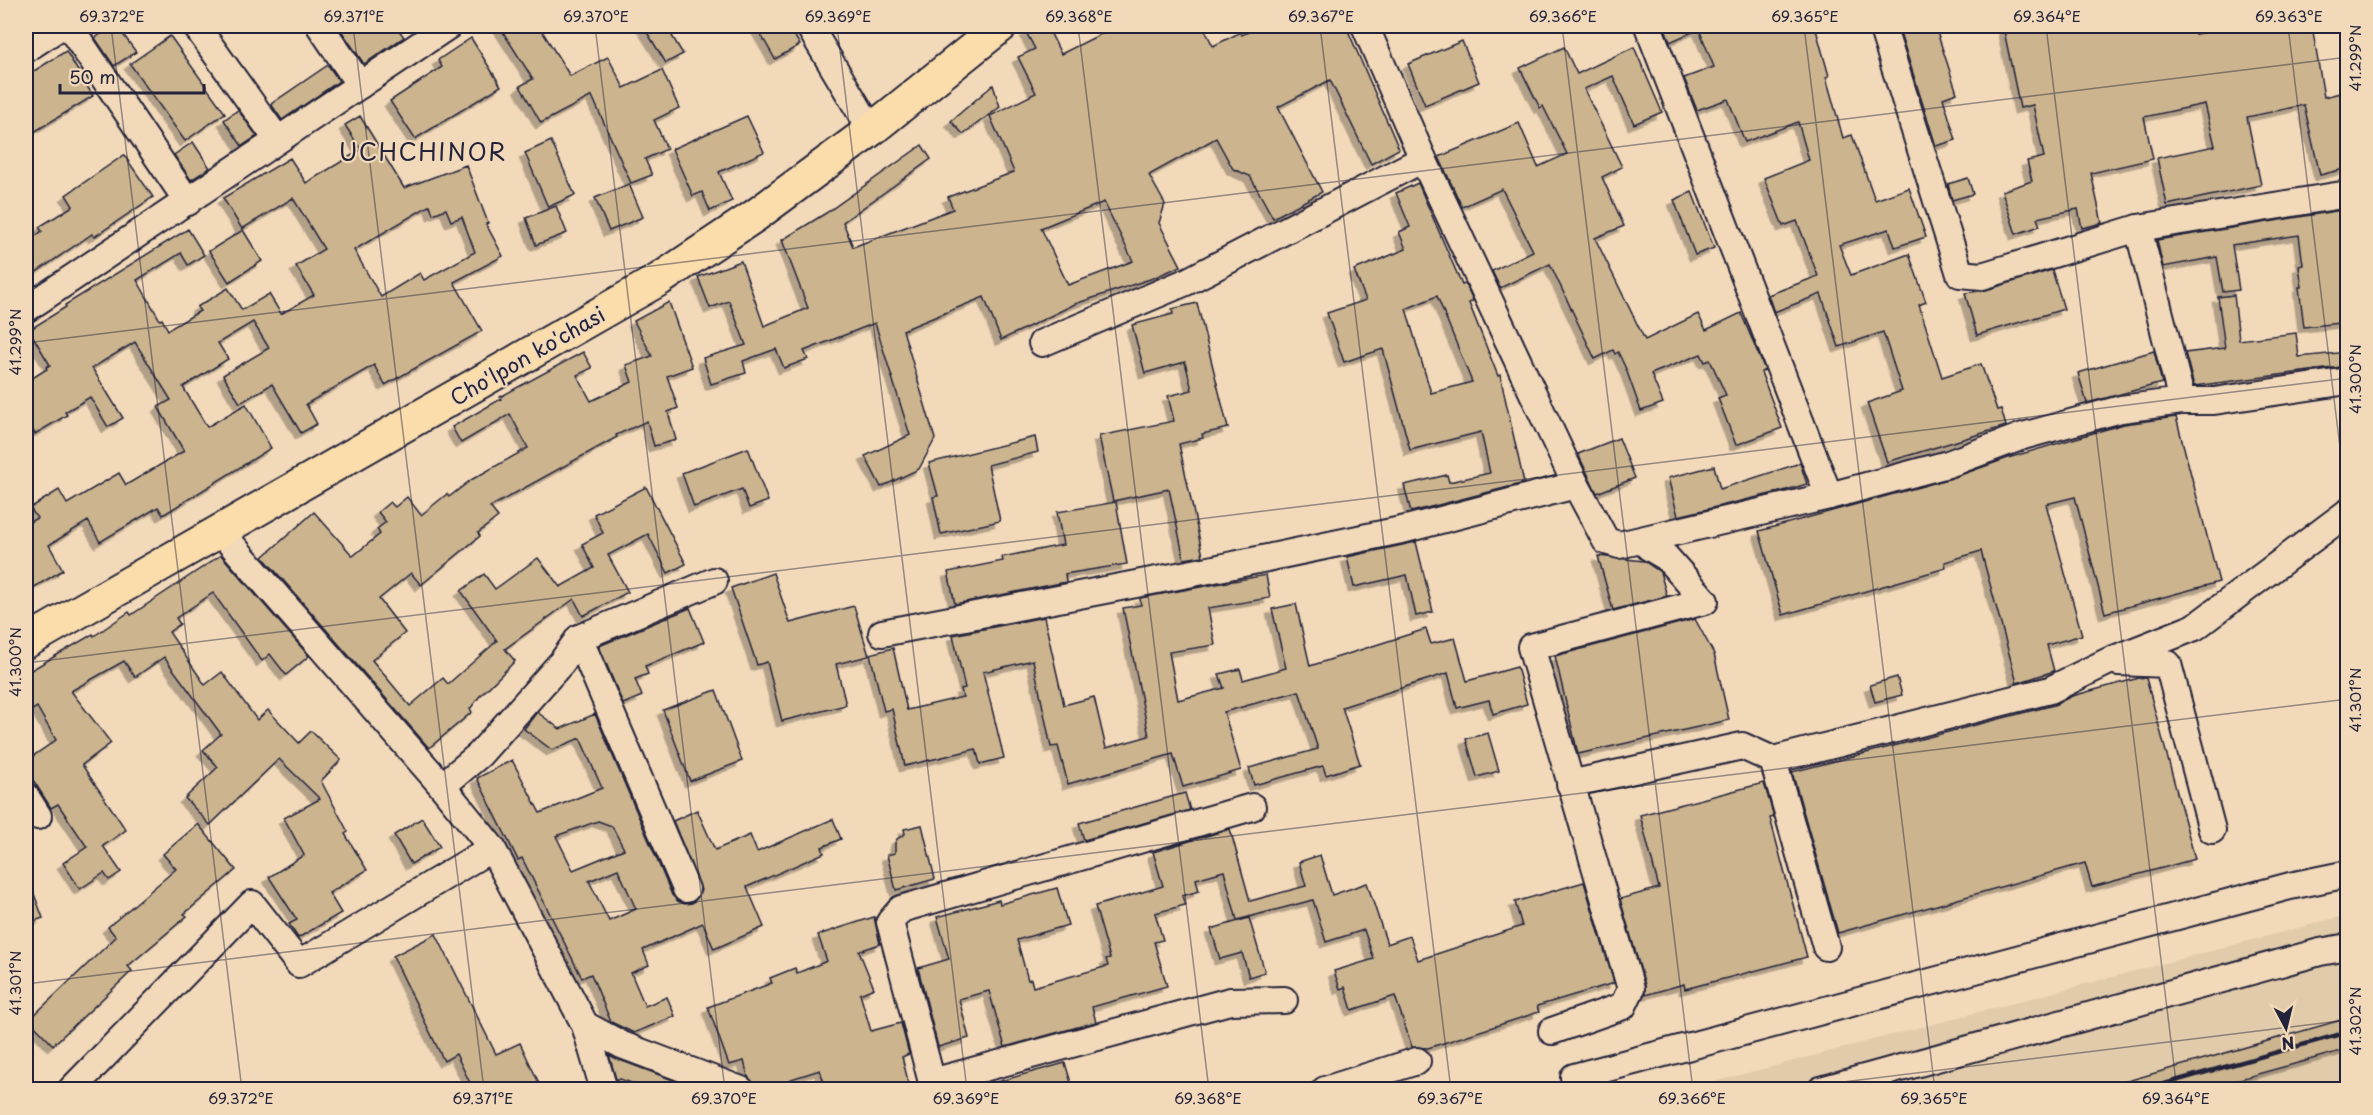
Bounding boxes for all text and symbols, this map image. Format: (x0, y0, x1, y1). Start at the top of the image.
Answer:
text: 69.372°E (79, 4, 145, 27)
text: 69.371°E (323, 4, 385, 27)
text: 69.370°E (563, 4, 629, 27)
text: 69.369°E (805, 4, 871, 27)
text: 69.368°E (1045, 4, 1113, 27)
text: 69.367°E (1288, 4, 1354, 27)
text: 69.366°E (1529, 4, 1597, 27)
text: 69.365°E (1771, 4, 1839, 27)
text: 69.364°E (2013, 4, 2081, 27)
text: 69.363°E (2255, 4, 2323, 27)
text: 41.299°N (2343, 25, 2366, 91)
scale bar (60, 57, 204, 95)
text: 50 m (69, 63, 116, 90)
district label: UCHCHINOR (339, 133, 507, 169)
street label: Cho'lpon ko'chasi (443, 297, 611, 413)
text: 41.299°N (3, 309, 26, 375)
text: 41.300°N (2343, 344, 2366, 414)
text: 41.300°N (3, 627, 26, 697)
text: 41.301°N (2343, 668, 2366, 732)
text: 41.301°N (3, 951, 26, 1015)
text: 41.302°N (2343, 987, 2366, 1055)
north arrow (2256, 998, 2316, 1058)
text: N (2280, 1031, 2296, 1057)
text: 69.372°E (208, 1086, 274, 1109)
text: 69.371°E (452, 1086, 514, 1109)
text: 69.370°E (691, 1086, 757, 1109)
text: 69.369°E (933, 1086, 999, 1109)
text: 69.368°E (1174, 1086, 1242, 1109)
text: 69.367°E (1417, 1086, 1483, 1109)
text: 69.366°E (1658, 1086, 1726, 1109)
text: 69.365°E (1900, 1086, 1968, 1109)
text: 69.364°E (2142, 1086, 2210, 1109)

